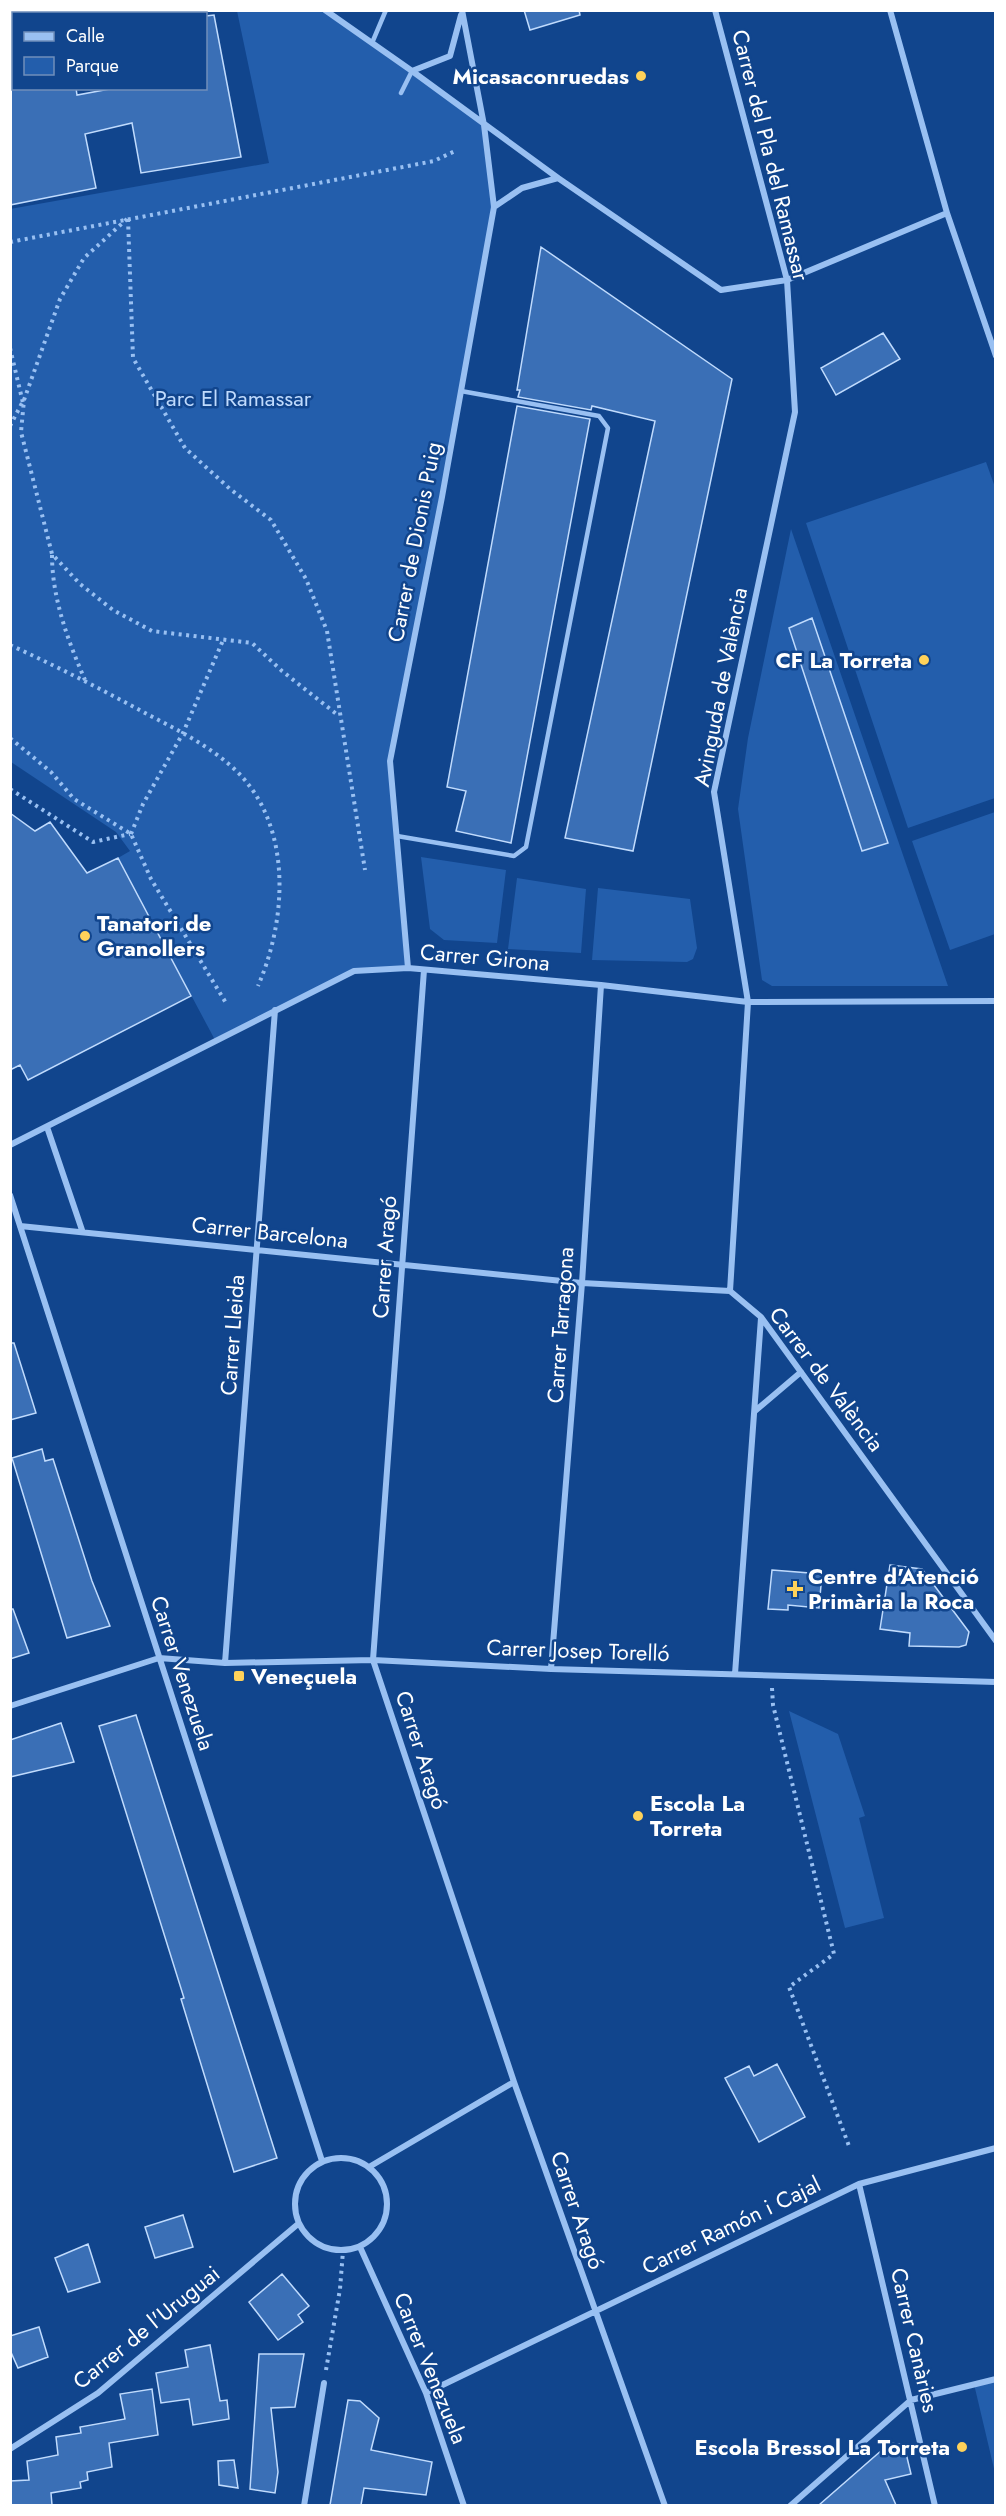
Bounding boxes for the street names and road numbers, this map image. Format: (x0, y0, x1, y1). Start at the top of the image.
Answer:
street label: Carrer del Pla del Ramassar (724, 26, 818, 284)
street label: Carrer de Dionis Puig (379, 439, 449, 645)
street label: Avinguda de València (685, 585, 755, 789)
street label: Carrer Girona (419, 935, 551, 979)
street label: Carrer Aragó (364, 1194, 404, 1320)
street label: Carrer Barcelona (190, 1208, 350, 1256)
street label: Carrer Tarragona (539, 1246, 581, 1404)
street label: Carrer Lleida (212, 1274, 252, 1396)
street label: Carrer de València (762, 1300, 892, 1458)
street label: Carrer Venezuela (143, 1592, 223, 1754)
street label: Carrer Josep Torelló (486, 1631, 670, 1669)
street label: Carrer Aragó (388, 1687, 456, 1813)
street label: Carrer Aragó (543, 2147, 613, 2273)
street label: Carrer Ramón i Cajal (636, 2168, 826, 2282)
street label: Carrer de l'Uruguai (66, 2258, 226, 2396)
street label: Carrer Canàries (883, 2265, 947, 2415)
street label: Carrer Venezuela (386, 2287, 476, 2449)

